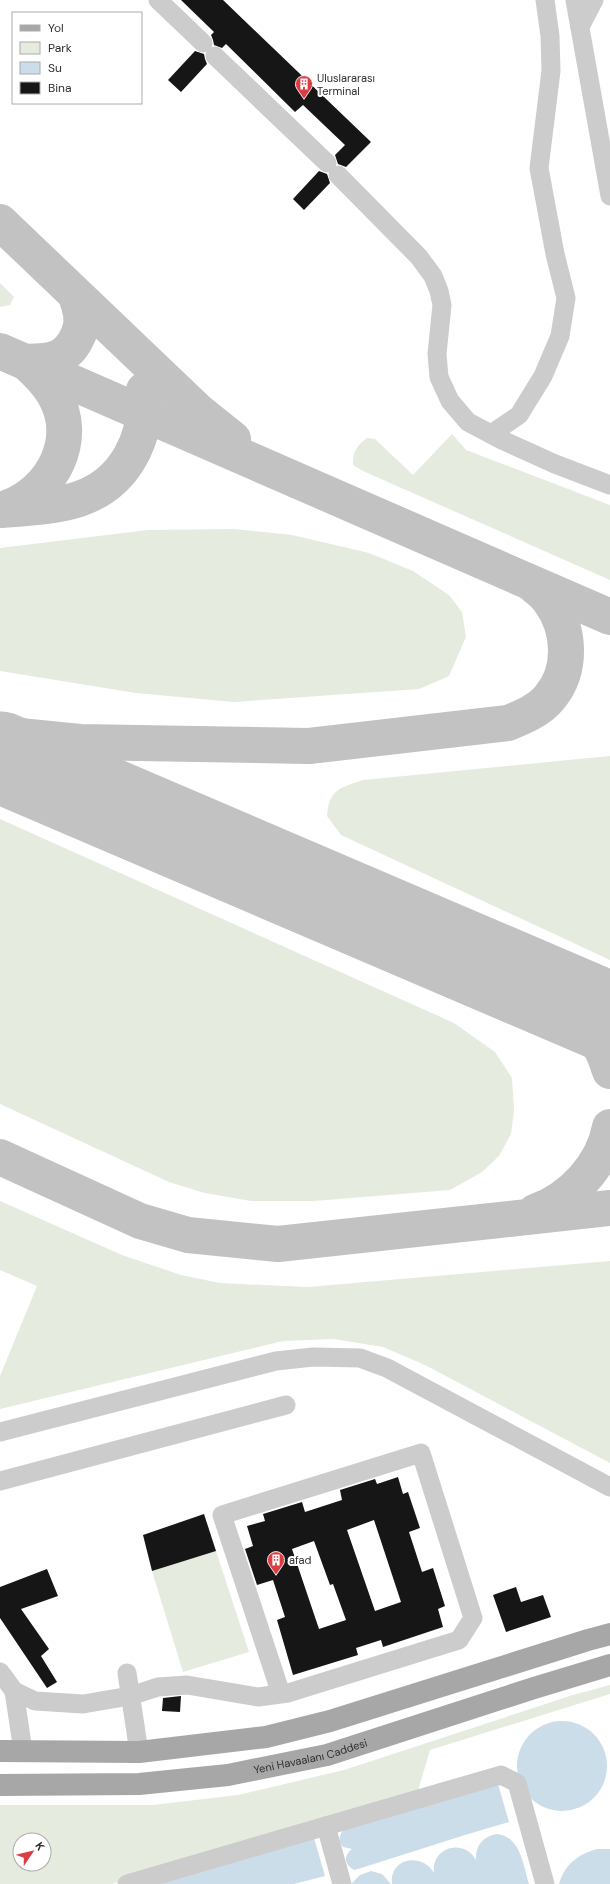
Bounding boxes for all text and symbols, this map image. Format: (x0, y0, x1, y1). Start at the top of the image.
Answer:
legend (12, 12, 142, 104)
text: Yol (48, 20, 64, 36)
text: Park (48, 40, 72, 56)
text: Su (48, 60, 62, 76)
place label: Uluslararası Terminal (317, 71, 375, 98)
building icon: Uluslararası Terminal (294, 74, 314, 99)
text: Bina (48, 80, 72, 96)
building icon: afad (266, 1550, 286, 1575)
place label: afad (289, 1553, 311, 1567)
street label: Yeni Havaalanı Caddesi (252, 1735, 369, 1777)
north arrow (12, 1832, 52, 1872)
text: K (32, 1839, 48, 1853)

